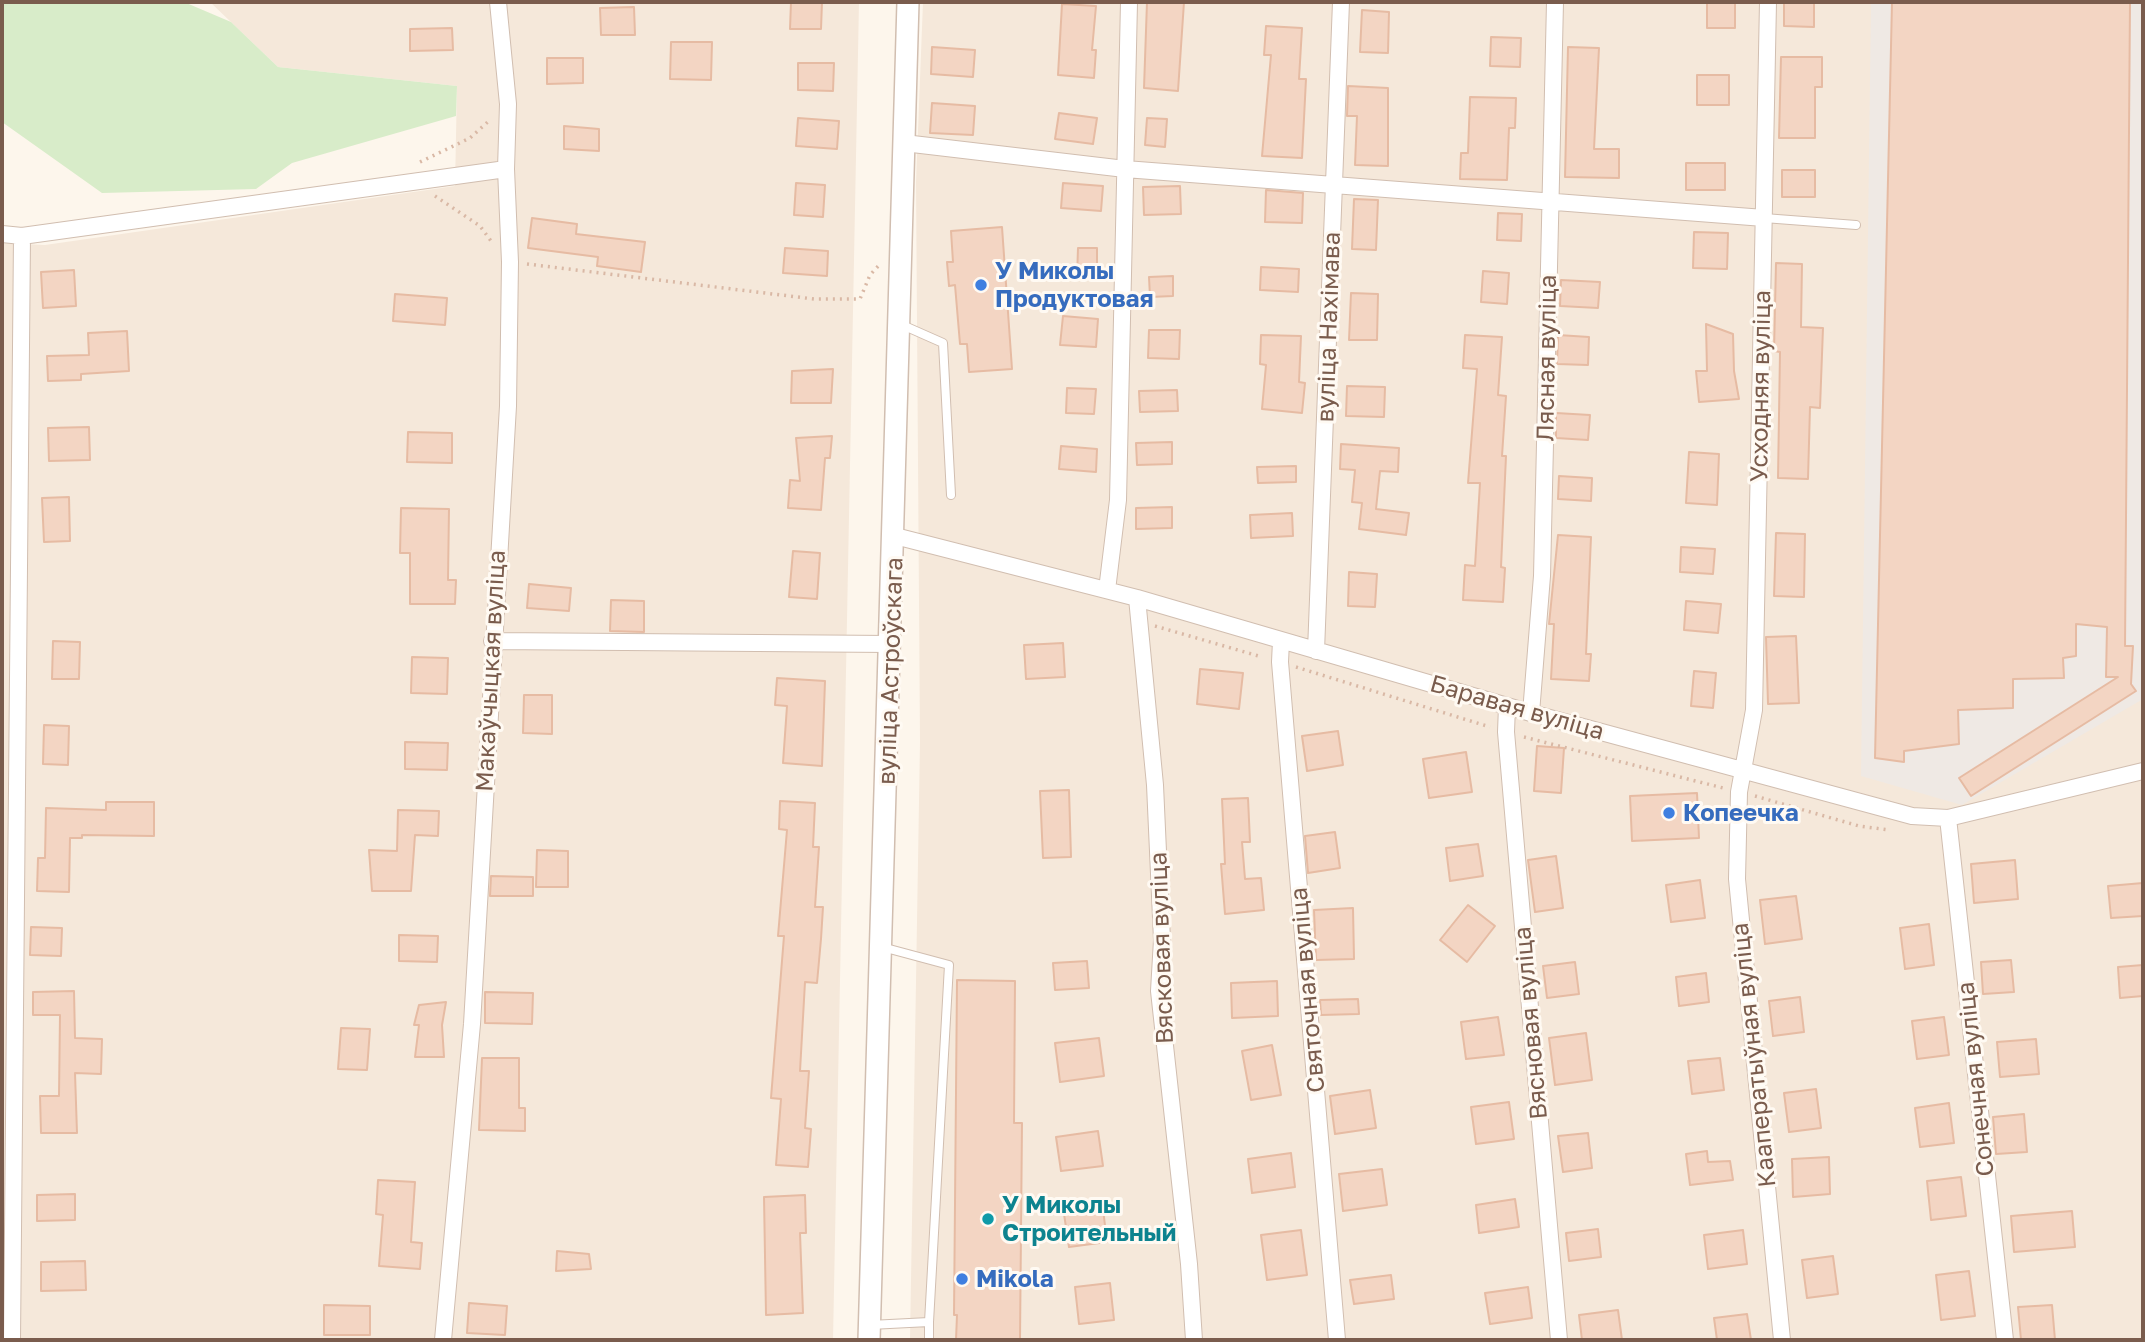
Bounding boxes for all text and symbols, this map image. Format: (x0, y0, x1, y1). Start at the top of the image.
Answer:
street label: вуліца Нахімава (1311, 231, 1347, 423)
place label: У Миколы Продуктовая (995, 257, 1154, 313)
street label: Лясная вуліца (1531, 274, 1563, 442)
marker: У Миколы Продуктовая (973, 277, 989, 293)
street label: Усходняя вуліца (1745, 290, 1777, 482)
street label: Макаўчыцкая вуліца (470, 549, 512, 793)
street label: вуліца Астроўскага (873, 557, 909, 785)
street label: Баравая вуліца (1427, 669, 1607, 747)
place label: Копеечка (1683, 799, 1799, 827)
marker: Копеечка (1661, 805, 1677, 821)
street label: Вясковая вуліца (1144, 851, 1180, 1045)
street label: Святочная вуліца (1285, 886, 1331, 1094)
street label: Кааператыўная вуліца (1726, 921, 1782, 1189)
street label: Вясновая вуліца (1508, 925, 1554, 1121)
street label: Сонечная вуліца (1951, 980, 2001, 1178)
place label: У Миколы Строительный (1002, 1191, 1177, 1247)
marker: У Миколы Строительный (980, 1211, 996, 1227)
place label: Mikola (976, 1265, 1054, 1293)
marker: Mikola (954, 1271, 970, 1287)

